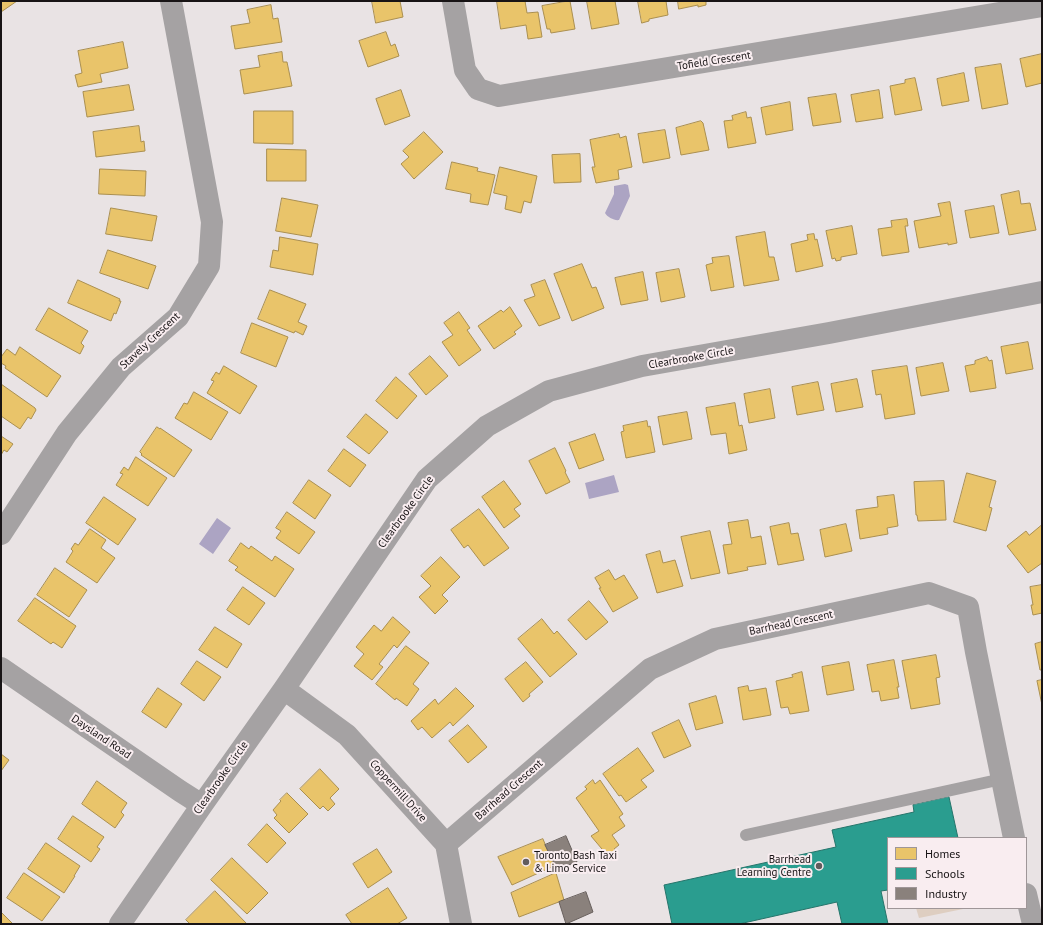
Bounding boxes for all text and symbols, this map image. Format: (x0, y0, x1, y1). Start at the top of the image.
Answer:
street label: Tofield Crescent (676, 49, 752, 73)
street label: Stavely Crescent (117, 310, 183, 372)
street label: Clearbrooke Circle (647, 344, 735, 372)
street label: Clearbrooke Circle (375, 473, 437, 551)
street label: Barrhead Crescent (748, 608, 834, 638)
street label: Daysland Road (69, 712, 133, 762)
street label: Clearbrooke Circle (191, 739, 251, 817)
street label: Coppermill Drive (367, 757, 429, 825)
street label: Barrhead Crescent (472, 757, 546, 823)
legend (887, 837, 1027, 909)
text: Homes (925, 846, 960, 861)
place label: Toronto Bash Taxi & Limo Service (534, 849, 617, 875)
place label: Barrhead Learning Centre (737, 853, 811, 879)
marker: Toronto Bash Taxi & Limo Service (521, 857, 531, 867)
marker: Barrhead Learning Centre (814, 861, 824, 871)
text: Schools (925, 866, 965, 881)
text: Industry (925, 886, 967, 901)

